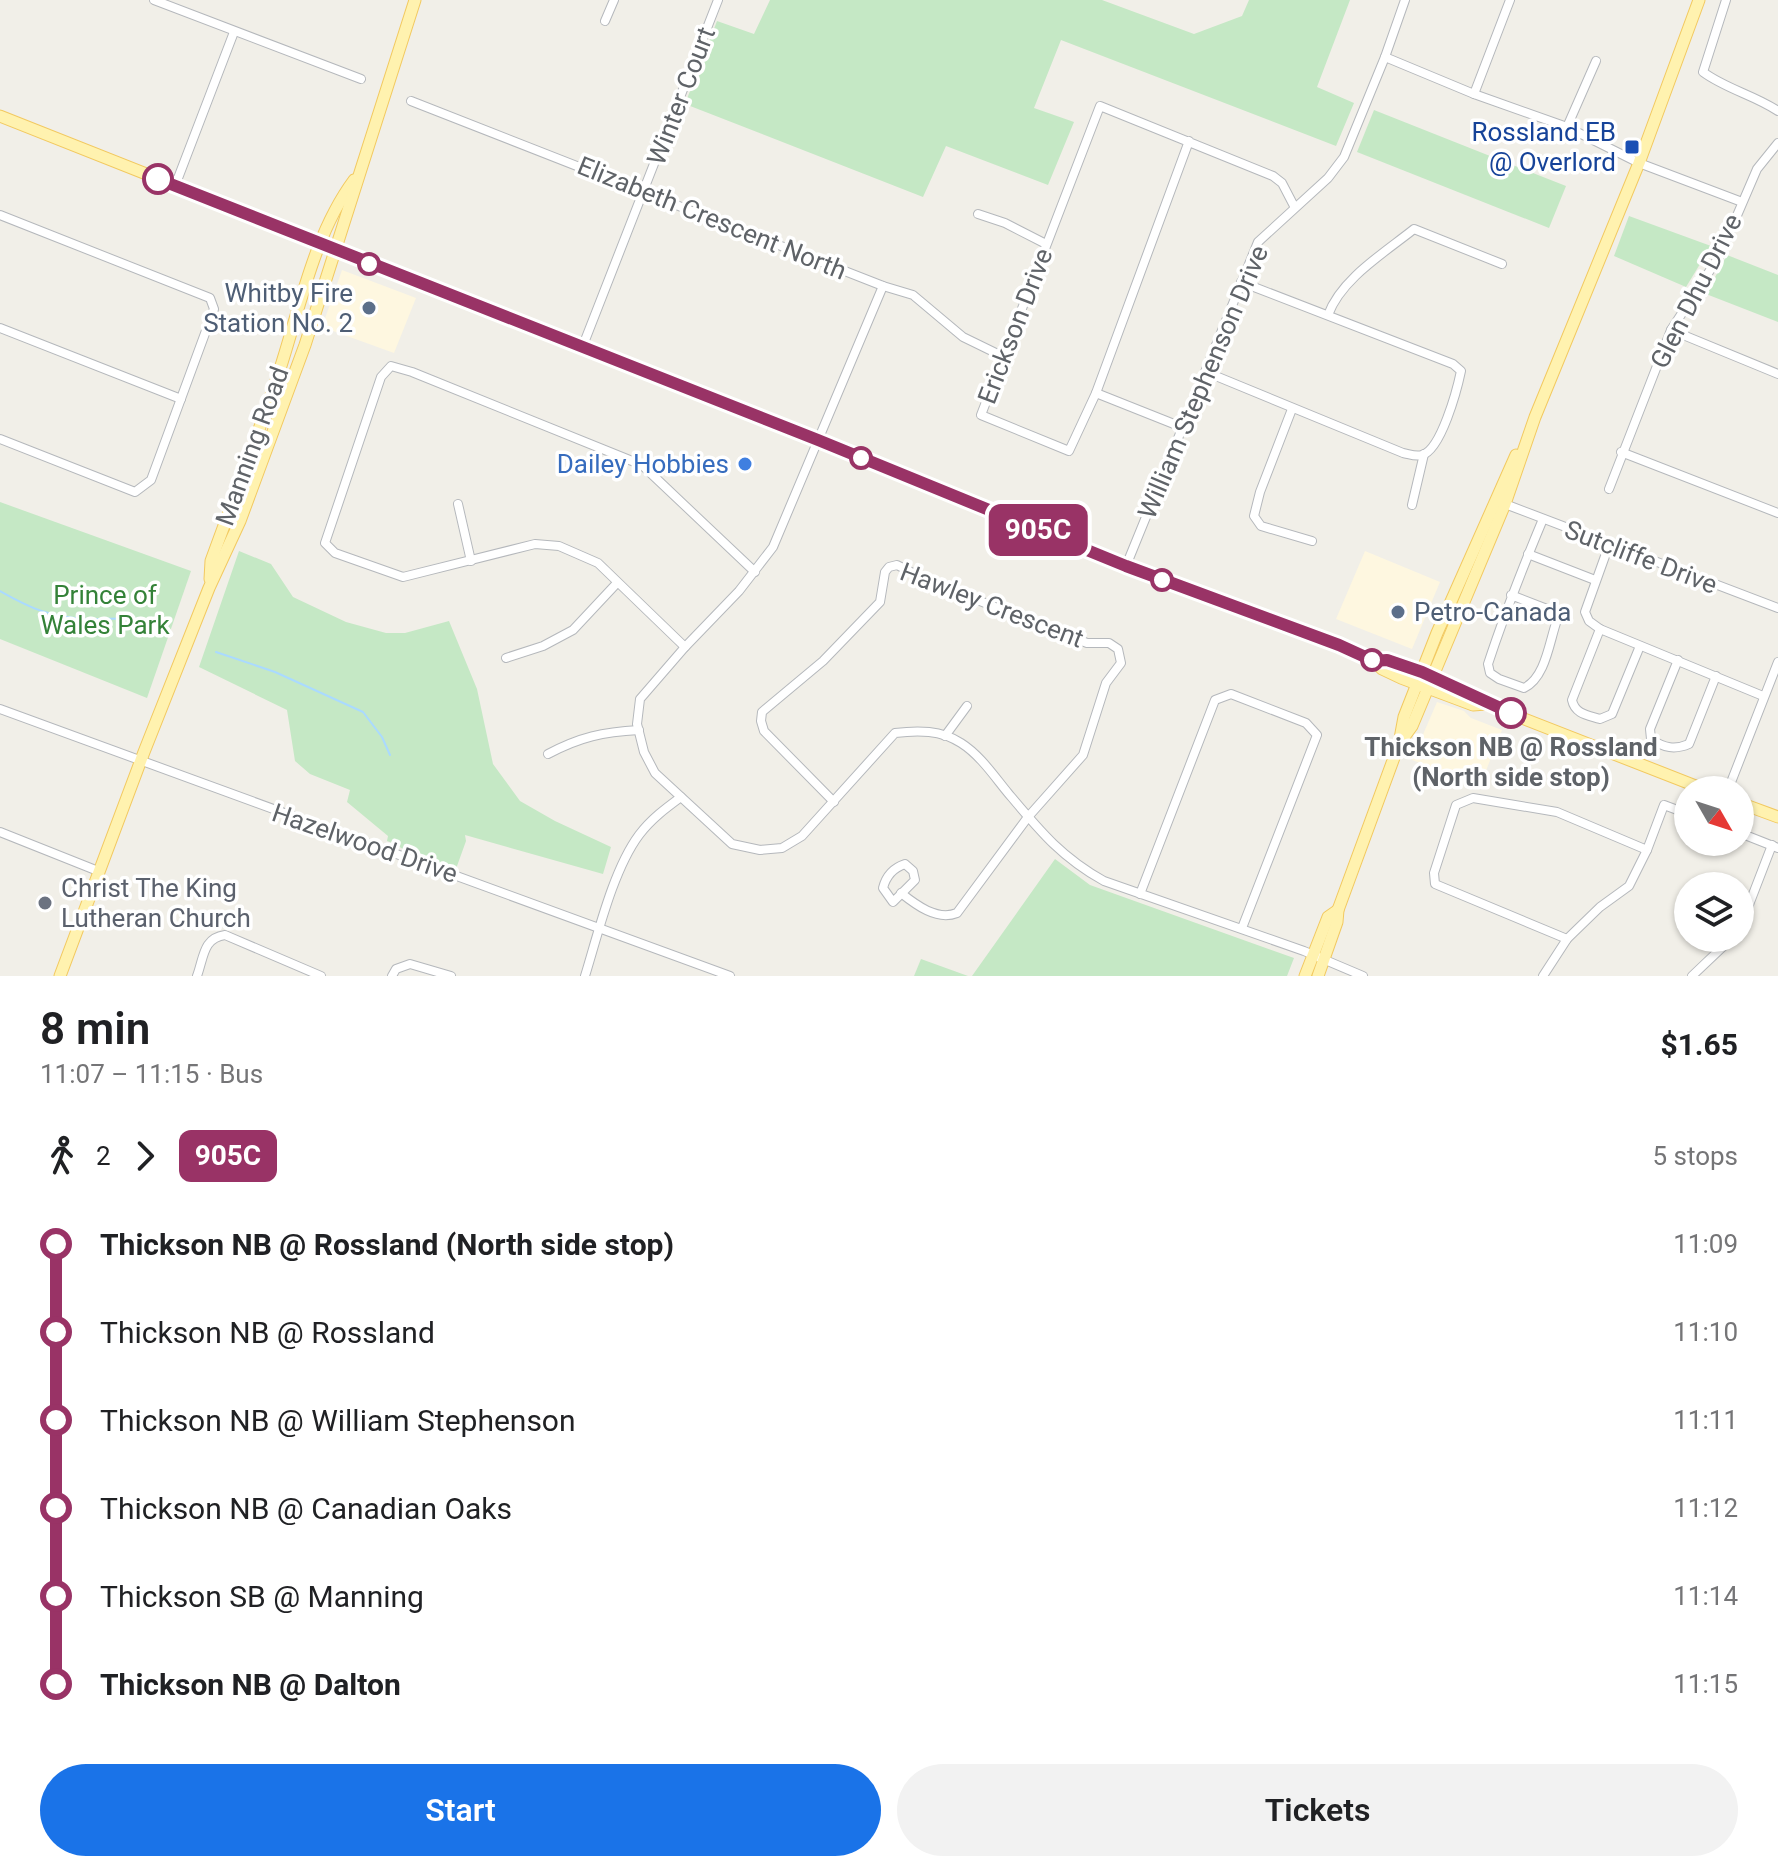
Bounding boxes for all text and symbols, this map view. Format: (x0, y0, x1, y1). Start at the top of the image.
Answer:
street label: Winter Court (641, 23, 721, 169)
place label: Rossland EB @ Overlord (1471, 117, 1616, 177)
marker: Rossland EB @ Overlord (1623, 138, 1641, 156)
street label: Elizabeth Crescent North (573, 150, 851, 286)
unlabelled marker (143, 164, 173, 194)
street label: Glen Dhu Drive (1644, 209, 1748, 373)
street label: William Stephenson Drive (1132, 241, 1274, 523)
street label: Erickson Drive (972, 244, 1058, 408)
unlabelled marker (358, 253, 380, 275)
place label: Whitby Fire Station No. 2 (203, 278, 353, 338)
marker: Whitby Fire Station No. 2 (360, 299, 378, 317)
street label: Manning Road (209, 362, 295, 530)
unlabelled marker (850, 447, 872, 469)
place label: Dailey Hobbies (557, 449, 729, 479)
marker: Dailey Hobbies (736, 455, 754, 473)
line badge: 905C (982, 504, 1094, 556)
text: 905C (1005, 513, 1071, 546)
street label: Sutcliffe Drive (1560, 514, 1722, 600)
street label: Hawley Crescent (896, 556, 1088, 654)
unlabelled marker (1151, 569, 1173, 591)
park label: Prince of Wales Park (40, 580, 170, 640)
place label: Petro-Canada (1414, 597, 1571, 627)
marker: Petro-Canada (1389, 603, 1407, 621)
unlabelled marker (1361, 649, 1383, 671)
marker: Thickson NB @ Rossland (North side stop) (1496, 698, 1526, 728)
place label: Thickson NB @ Rossland (North side stop) (1364, 732, 1658, 792)
north arrow (1674, 776, 1754, 856)
map controls (1674, 776, 1754, 952)
street label: Hazelwood Drive (268, 797, 462, 889)
button: layers (1674, 872, 1754, 952)
place label: Christ The King Lutheran Church (61, 873, 251, 933)
marker: Christ The King Lutheran Church (36, 894, 54, 912)
text: 8 min (40, 1003, 150, 1055)
text: $1.65 (1660, 1027, 1738, 1062)
text: 11:07 – 11:15 · Bus (40, 1059, 263, 1089)
icon: walk (40, 1134, 84, 1178)
icon: forward (123, 1134, 167, 1178)
text: 905C (195, 1139, 261, 1172)
text: 2 (96, 1141, 111, 1171)
text: 5 stops (1652, 1141, 1738, 1171)
text: Thickson NB @ Rossland (North side stop) (100, 1227, 674, 1262)
text: 11:09 (1673, 1229, 1738, 1259)
text: Thickson NB @ Rossland (100, 1315, 435, 1350)
text: 11:10 (1673, 1317, 1738, 1347)
text: Thickson NB @ William Stephenson (100, 1403, 576, 1438)
text: 11:11 (1673, 1405, 1738, 1435)
text: Thickson NB @ Canadian Oaks (100, 1491, 512, 1526)
text: 11:12 (1673, 1493, 1738, 1523)
text: Thickson SB @ Manning (100, 1579, 424, 1614)
text: 11:14 (1673, 1581, 1738, 1611)
text: Thickson NB @ Dalton (100, 1667, 401, 1702)
text: 11:15 (1673, 1669, 1738, 1699)
button: Start (40, 1764, 881, 1856)
button: Tickets (897, 1764, 1738, 1856)

